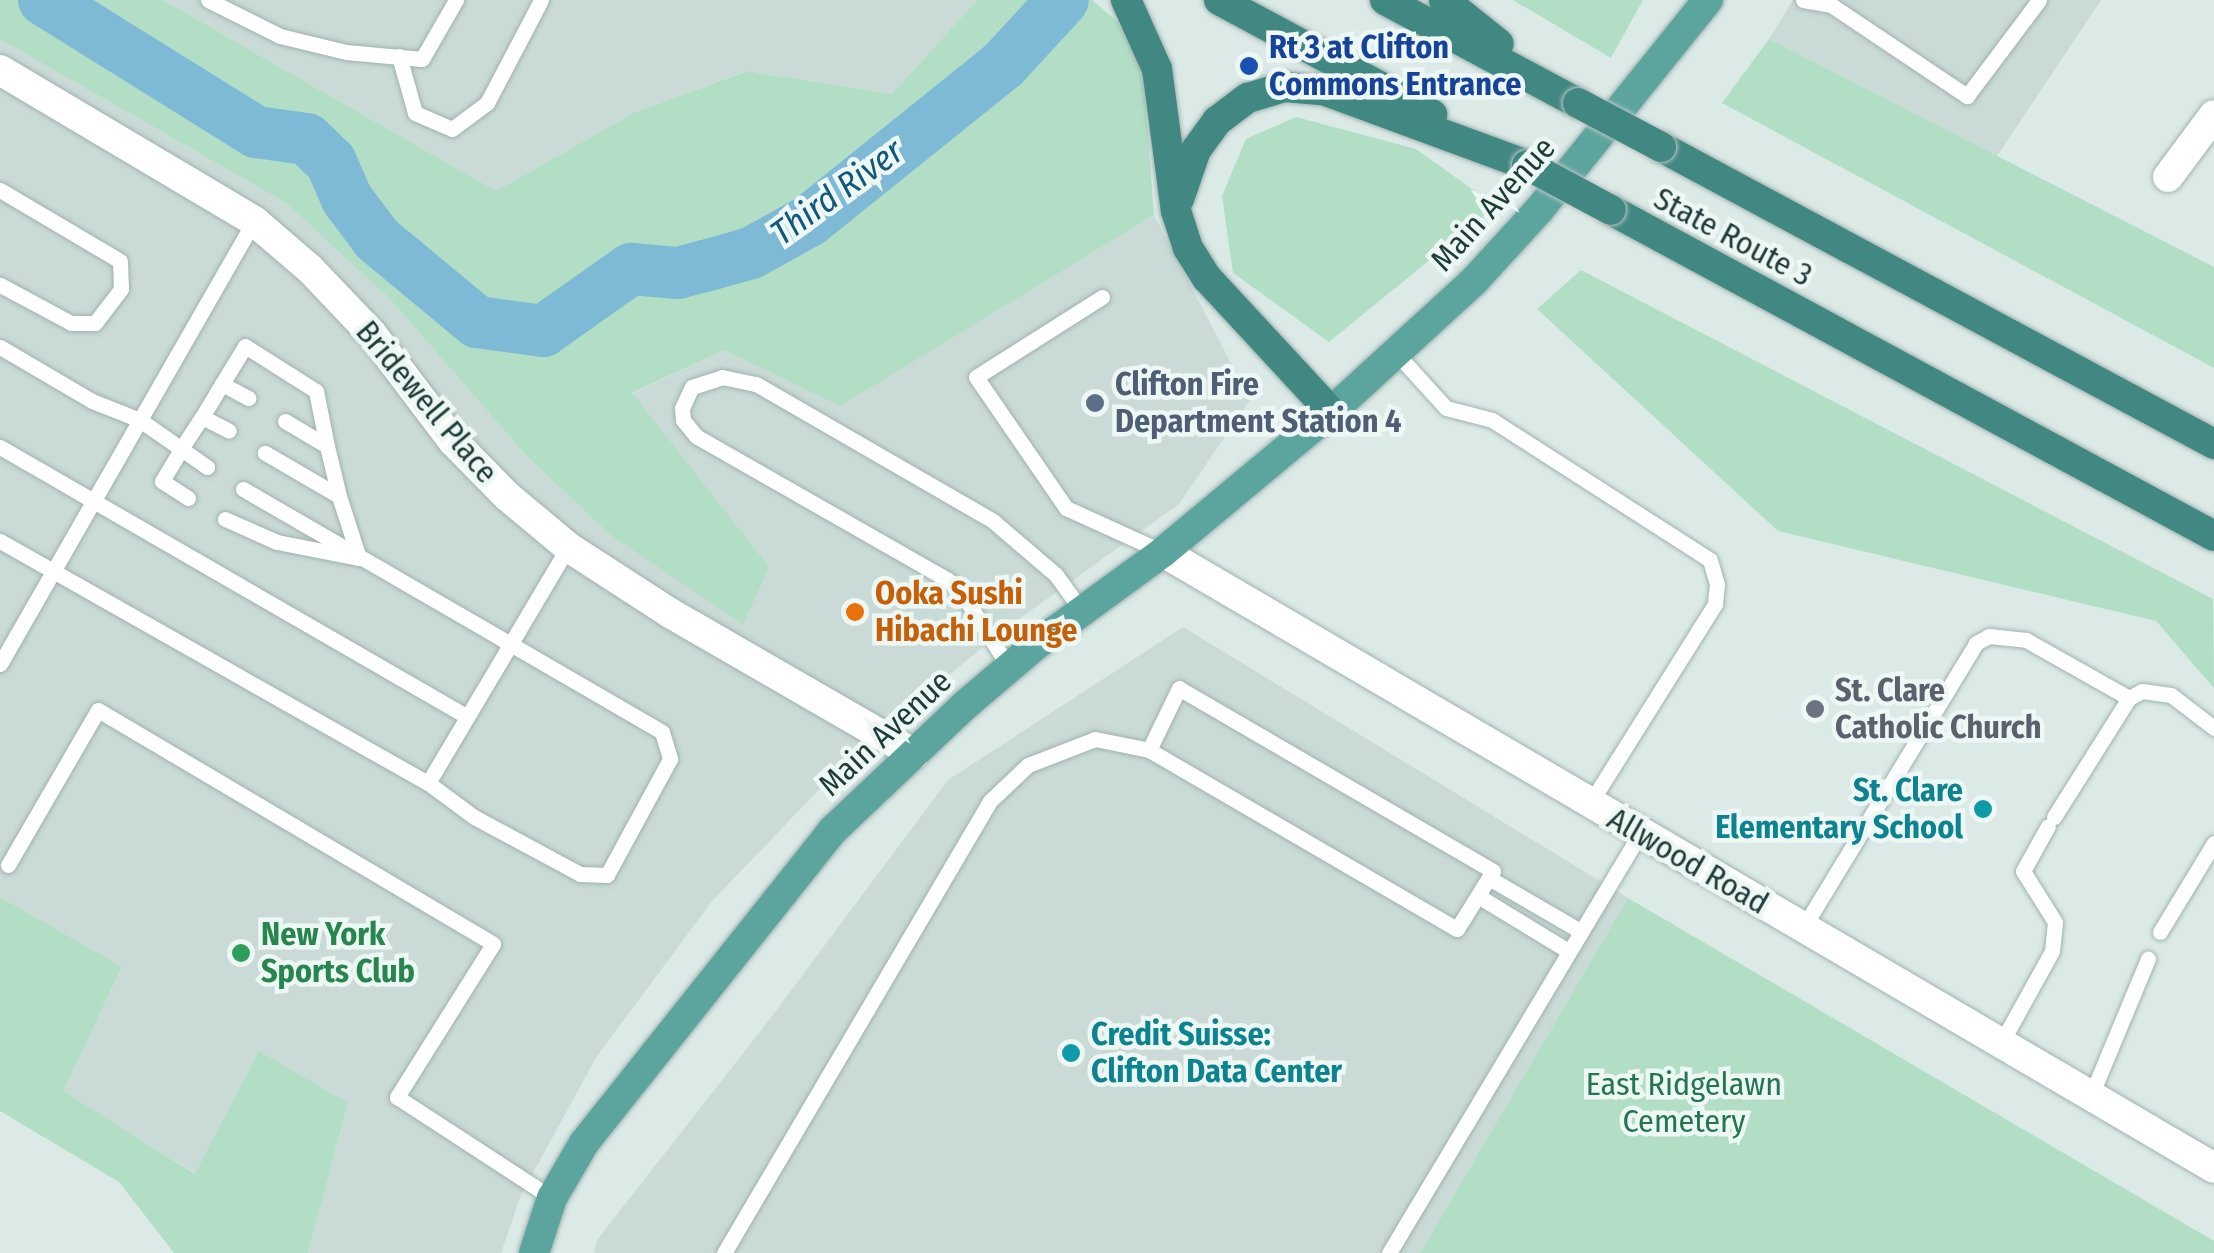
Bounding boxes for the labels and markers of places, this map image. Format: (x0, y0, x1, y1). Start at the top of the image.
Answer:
place label: Rt 3 at Clifton Commons Entrance (1269, 29, 1521, 104)
marker: Rt 3 at Clifton Commons Entrance (1238, 55, 1260, 77)
place label: Clifton Fire Department Station 4 (1115, 366, 1402, 441)
marker: Clifton Fire Department Station 4 (1084, 392, 1106, 414)
place label: Ooka Sushi Hibachi Lounge (875, 575, 1077, 650)
marker: Ooka Sushi Hibachi Lounge (844, 601, 866, 623)
place label: St. Clare Catholic Church (1835, 672, 2041, 747)
marker: St. Clare Catholic Church (1804, 698, 1826, 720)
place label: St. Clare Elementary School (1715, 772, 1963, 847)
marker: St. Clare Elementary School (1972, 798, 1994, 820)
place label: New York Sports Club (261, 916, 415, 991)
marker: New York Sports Club (230, 942, 252, 964)
place label: Credit Suisse: Clifton Data Center (1091, 1016, 1342, 1091)
marker: Credit Suisse: Clifton Data Center (1060, 1042, 1082, 1064)

